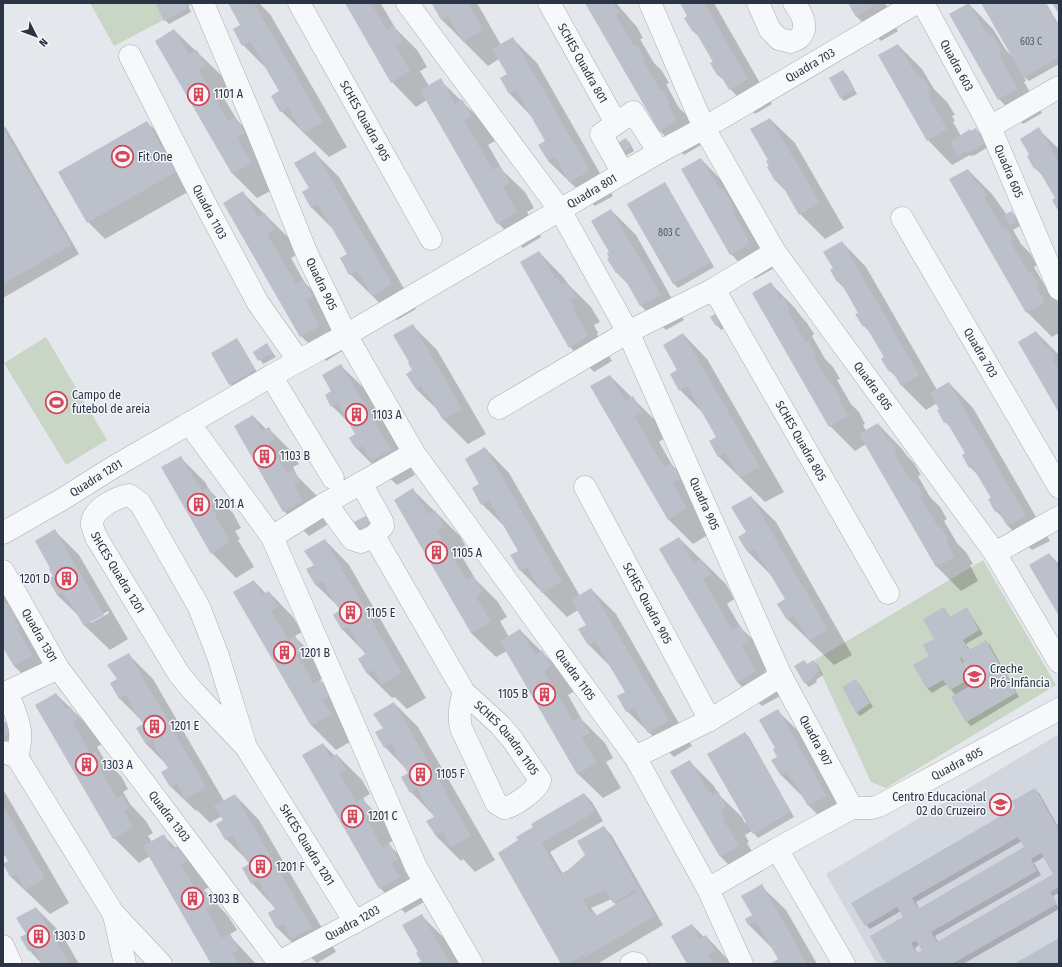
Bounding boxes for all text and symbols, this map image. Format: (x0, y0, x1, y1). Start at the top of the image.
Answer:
north arrow (16, 16, 56, 56)
street label: SCHES Quadra 801 (555, 21, 610, 106)
text: N (36, 36, 50, 49)
house number: 603 C (1020, 36, 1042, 48)
street label: Quadra 603 (937, 37, 976, 94)
street label: Quadra 703 (783, 45, 837, 85)
street label: SCHES Quadra 905 (337, 78, 393, 164)
building icon: 1101 A (186, 81, 212, 107)
place label: 1101 A (214, 87, 244, 101)
street label: Quadra 605 (991, 143, 1027, 200)
sports icon: Fit One (110, 144, 136, 170)
place label: Fit One (138, 150, 173, 164)
street label: Quadra 801 (565, 171, 619, 211)
street label: Quadra 1103 (189, 182, 230, 241)
house number: 803 C (658, 227, 680, 239)
street label: Quadra 905 (303, 256, 340, 313)
street label: Quadra 703 (961, 325, 1001, 380)
street label: Quadra 805 (851, 359, 896, 413)
place label: Campo de futebol de areia (72, 388, 150, 416)
sports icon: Campo de futebol de areia (43, 389, 69, 415)
street label: SCHES Quadra 805 (772, 398, 830, 484)
building icon: 1103 A (344, 402, 370, 428)
place label: 1103 A (372, 408, 403, 422)
building icon: 1103 B (251, 443, 277, 469)
place label: 1103 B (280, 449, 311, 463)
street label: Quadra 1201 (67, 457, 125, 500)
street label: Quadra 905 (687, 475, 722, 533)
building icon: 1201 A (186, 491, 212, 517)
place label: 1201 A (214, 497, 244, 511)
street label: SHCES Quadra 1201 (88, 530, 148, 616)
building icon: 1105 A (424, 540, 450, 566)
place label: 1105 A (452, 546, 483, 560)
street label: SCHES Quadra 905 (620, 560, 675, 647)
building icon: 1201 D (53, 566, 79, 592)
place label: 1201 D (20, 572, 50, 586)
building icon: 1105 E (338, 600, 364, 626)
street label: Quadra 1301 (19, 606, 60, 665)
place label: 1105 E (366, 606, 396, 620)
building icon: 1201 B (271, 640, 297, 666)
place label: 1201 B (300, 646, 330, 660)
street label: Quadra 1105 (552, 647, 599, 703)
place label: Creche Pró-Infância (990, 662, 1050, 690)
school or university icon: Creche Pró-Infância (961, 663, 987, 689)
building icon: 1105 B (531, 681, 557, 707)
place label: 1105 B (498, 687, 528, 701)
street label: SCHES Quadra 1105 (471, 698, 542, 778)
building icon: 1201 E (142, 713, 168, 739)
street label: Quadra 907 (796, 713, 835, 769)
place label: 1201 E (170, 719, 199, 733)
street label: Quadra 805 (929, 744, 986, 783)
building icon: 1303 A (73, 752, 99, 778)
place label: 1303 A (102, 758, 133, 772)
building icon: 1105 F (407, 761, 433, 787)
place label: 1105 F (436, 767, 466, 781)
street label: Quadra 1303 (146, 788, 193, 845)
place label: Centro Educacional 02 do Cruzeiro (892, 790, 986, 818)
school or university icon: Centro Educacional 02 do Cruzeiro (988, 791, 1014, 817)
street label: SHCES Quadra 1201 (276, 802, 337, 888)
building icon: 1201 C (340, 803, 366, 829)
place label: 1201 C (368, 809, 398, 823)
building icon: 1201 F (248, 854, 274, 880)
place label: 1201 F (276, 860, 305, 874)
building icon: 1303 B (179, 886, 205, 912)
place label: 1303 B (208, 892, 239, 906)
street label: Quadra 1203 (323, 903, 382, 944)
building icon: 1303 D (25, 923, 51, 949)
place label: 1303 D (54, 929, 85, 943)

